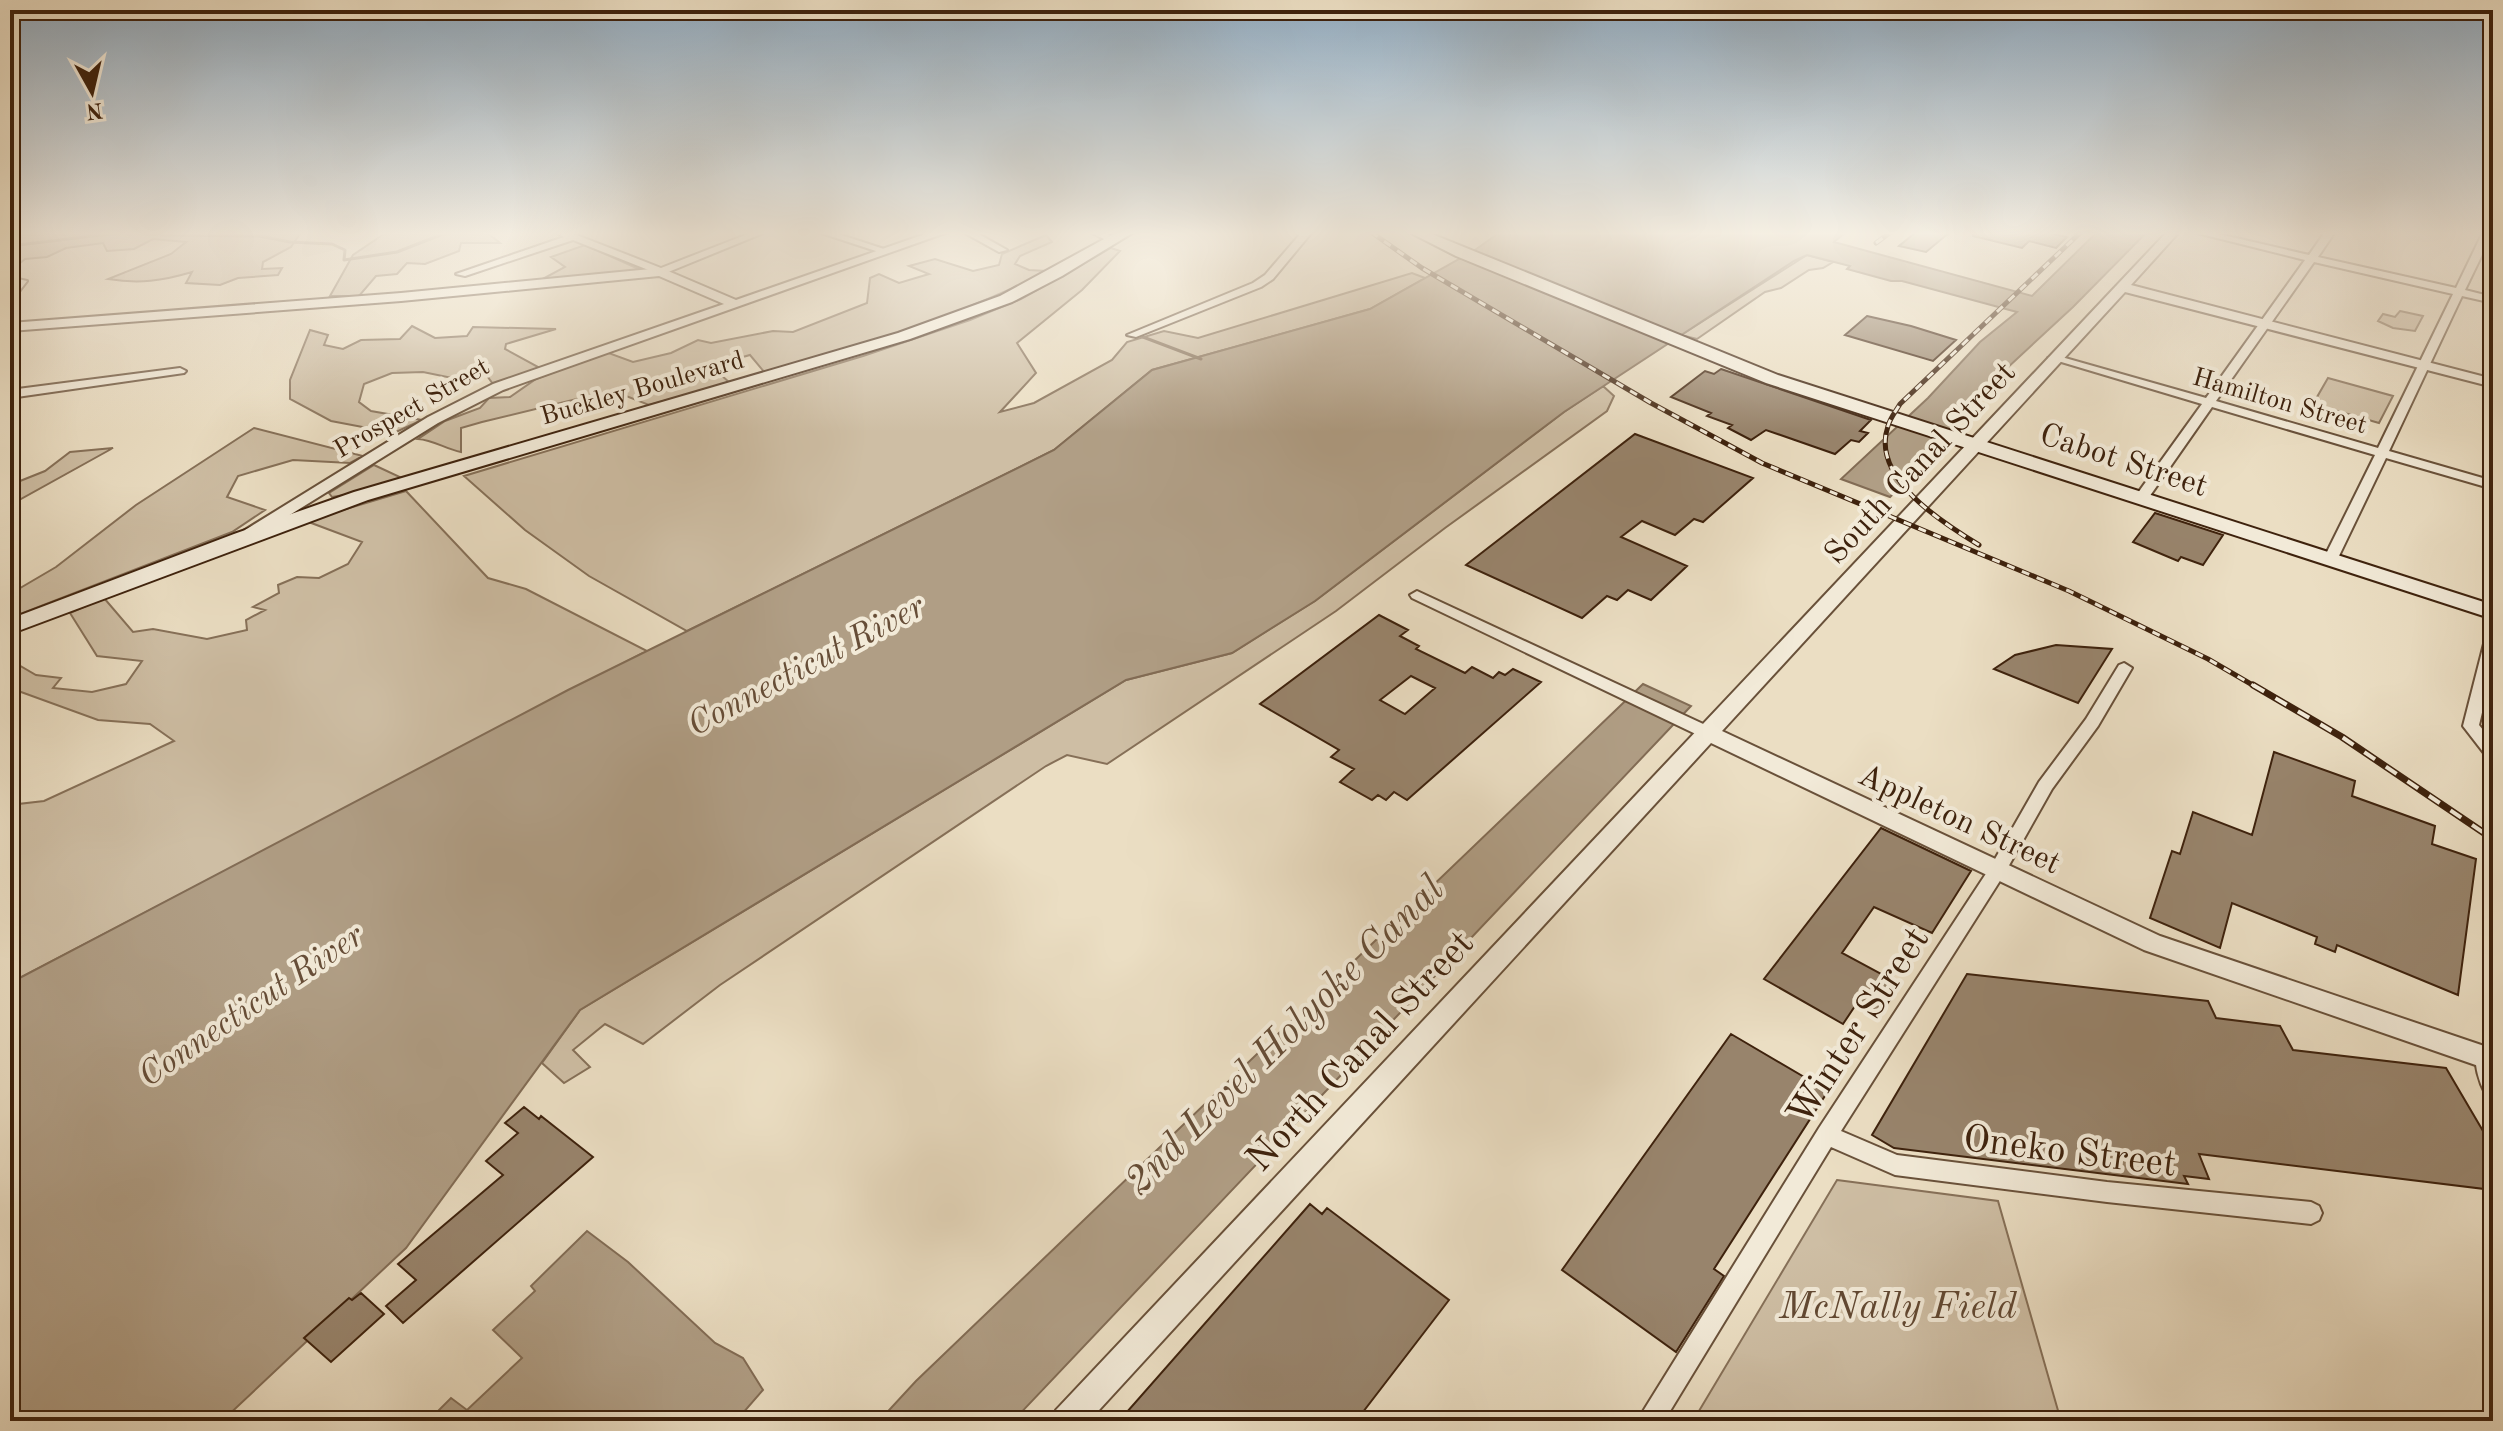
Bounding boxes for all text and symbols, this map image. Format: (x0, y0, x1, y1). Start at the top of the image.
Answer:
north arrow (52, 52, 132, 132)
text: N (84, 98, 104, 122)
street label: Buckley Boulevard (538, 347, 747, 430)
street label: Prospect Street (330, 354, 494, 464)
street label: South Canal Street (1820, 357, 2023, 571)
street label: Hamilton Street (2189, 365, 2370, 439)
street label: Cabot Street (2035, 420, 2211, 504)
water label: Connecticut River (682, 589, 932, 743)
street label: Appleton Street (1853, 760, 2065, 882)
water label: 2nd Level Holyoke Canal (1119, 869, 1453, 1204)
water label: Connecticut River (133, 918, 371, 1094)
street label: Winter Street (1782, 921, 1937, 1132)
street label: North Canal Street (1240, 924, 1482, 1180)
street label: Oneko Street (1961, 1121, 2178, 1185)
park label: McNally Field (1778, 1289, 2018, 1327)

